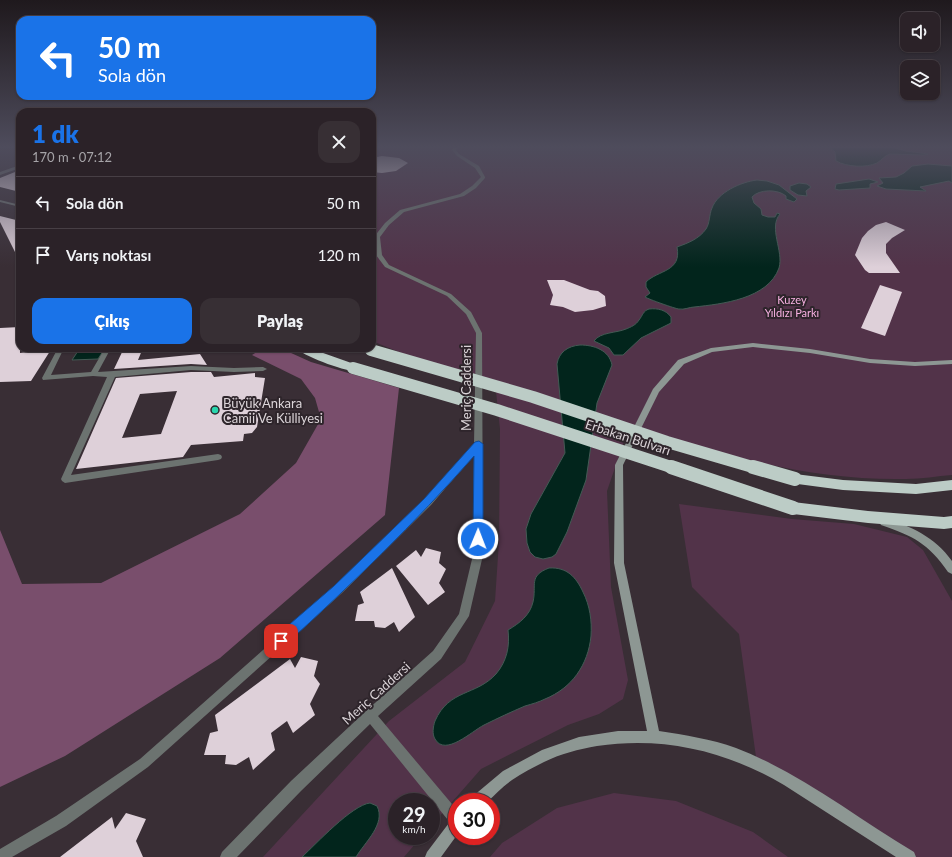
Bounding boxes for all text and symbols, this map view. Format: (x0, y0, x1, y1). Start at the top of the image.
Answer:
map controls (900, 12, 940, 100)
button: sound (900, 12, 940, 52)
text: 50 m (98, 30, 161, 64)
icon: left (32, 32, 84, 84)
button: layers (900, 60, 940, 100)
text: Sola dön (98, 64, 166, 86)
text: 1 dk (32, 119, 79, 148)
button: close (318, 121, 360, 163)
text: 170 m · 07:12 (32, 149, 112, 165)
icon: left (32, 192, 54, 214)
text: Sola dön (66, 194, 123, 212)
text: 50 m (326, 194, 360, 212)
icon: arrive (32, 244, 54, 266)
text: Varış noktası (66, 246, 151, 264)
text: 120 m (318, 246, 360, 264)
park label: Kuzey Yıldızı Parkı (765, 293, 819, 319)
button: Çıkış (32, 298, 192, 344)
button: Paylaş (200, 298, 360, 344)
street label: Meriç Caddersi (458, 345, 474, 431)
place label: Büyük Ankara Camii Ve Külliyesi (223, 395, 323, 426)
marker: Büyük Ankara Camii Ve Külliyesi (210, 405, 220, 415)
street label: Erbakan Bulvarı (583, 416, 673, 458)
position arrow (457, 518, 499, 560)
pin (264, 624, 298, 658)
icon: arrive (270, 630, 292, 652)
street label: Meriç Caddersi (339, 658, 413, 728)
speed limit sign: 30 (448, 793, 500, 845)
text: 29 (402, 802, 426, 826)
text: km/h (402, 823, 426, 835)

